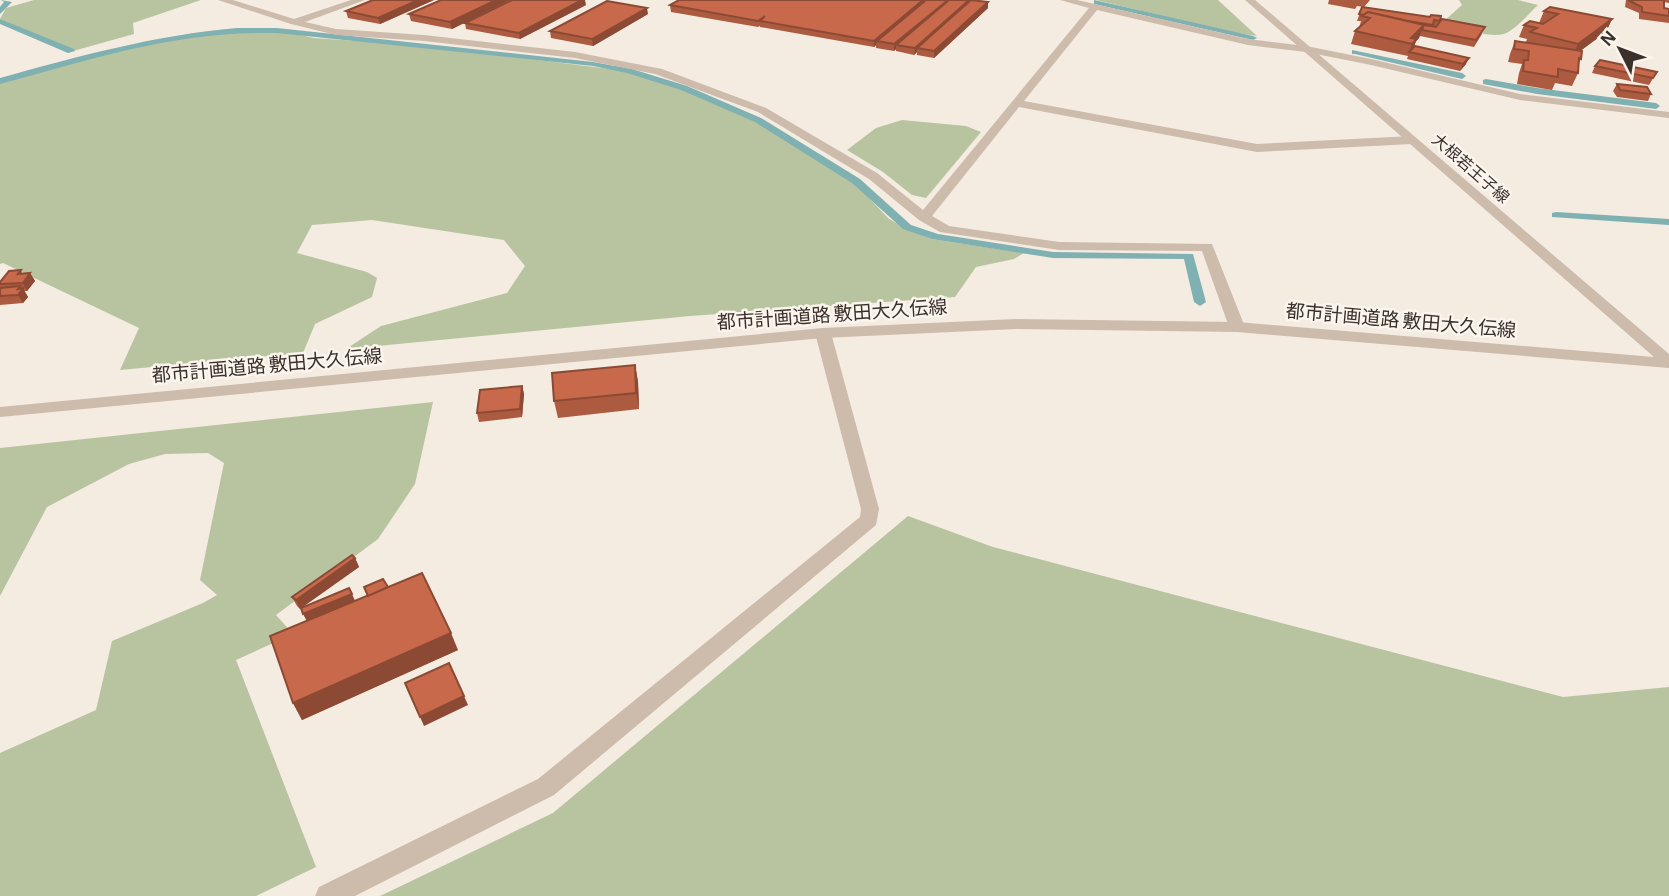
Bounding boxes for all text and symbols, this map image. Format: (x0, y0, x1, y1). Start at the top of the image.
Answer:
north arrow (1585, 14, 1655, 84)
text: N (1597, 27, 1620, 50)
street label: 大根若王子線 (1429, 130, 1512, 206)
street label: 都市計画道路 敷田大久伝線 (716, 296, 948, 333)
street label: 都市計画道路 敷田大久伝線 (1285, 300, 1517, 341)
street label: 都市計画道路 敷田大久伝線 (151, 345, 383, 386)

